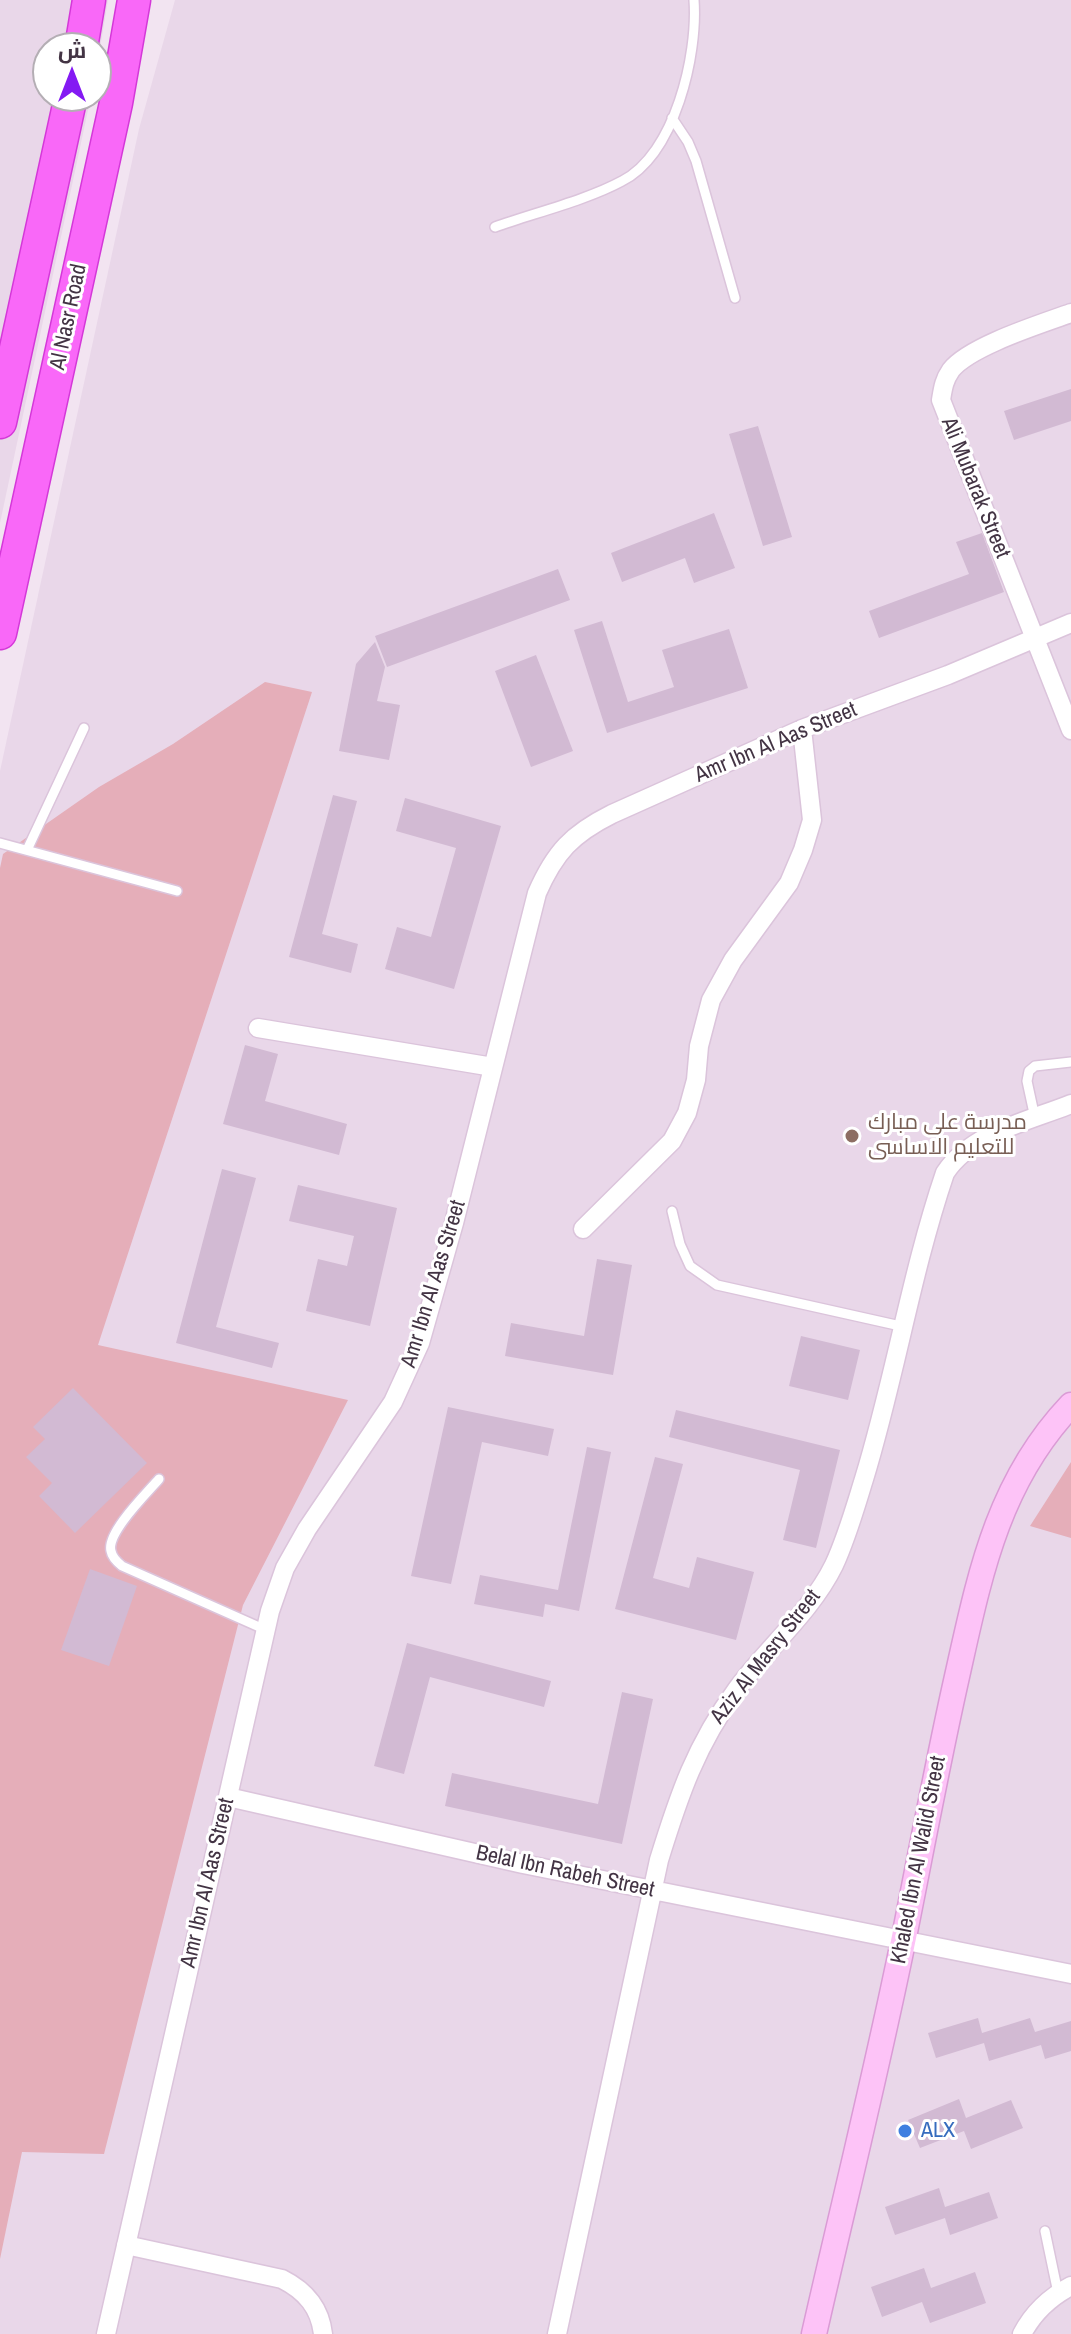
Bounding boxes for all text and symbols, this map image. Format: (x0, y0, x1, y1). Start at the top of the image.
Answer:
north arrow (32, 32, 112, 112)
text: ش (58, 35, 86, 65)
street label: Al Nasr Road (45, 262, 93, 372)
street label: Ali Mubarak Street (935, 414, 1015, 562)
street label: Amr Ibn Al Aas Street (691, 697, 861, 789)
place label: مدرسة على مبارك للتعليم الاساسى (868, 1110, 1027, 1162)
marker: مدرسة على مبارك للتعليم الاساسى (843, 1127, 861, 1145)
street label: Amr Ibn Al Aas Street (396, 1197, 472, 1371)
street label: Aziz Al Masry Street (705, 1584, 827, 1730)
street label: Khaled Ibn Al Walid Street (886, 1754, 952, 1966)
street label: Amr Ibn Al Aas Street (176, 1796, 240, 1970)
street label: Belal Ibn Rabeh Street (473, 1840, 657, 1904)
place label: ALX (921, 2118, 955, 2144)
marker: ALX (896, 2122, 914, 2140)

